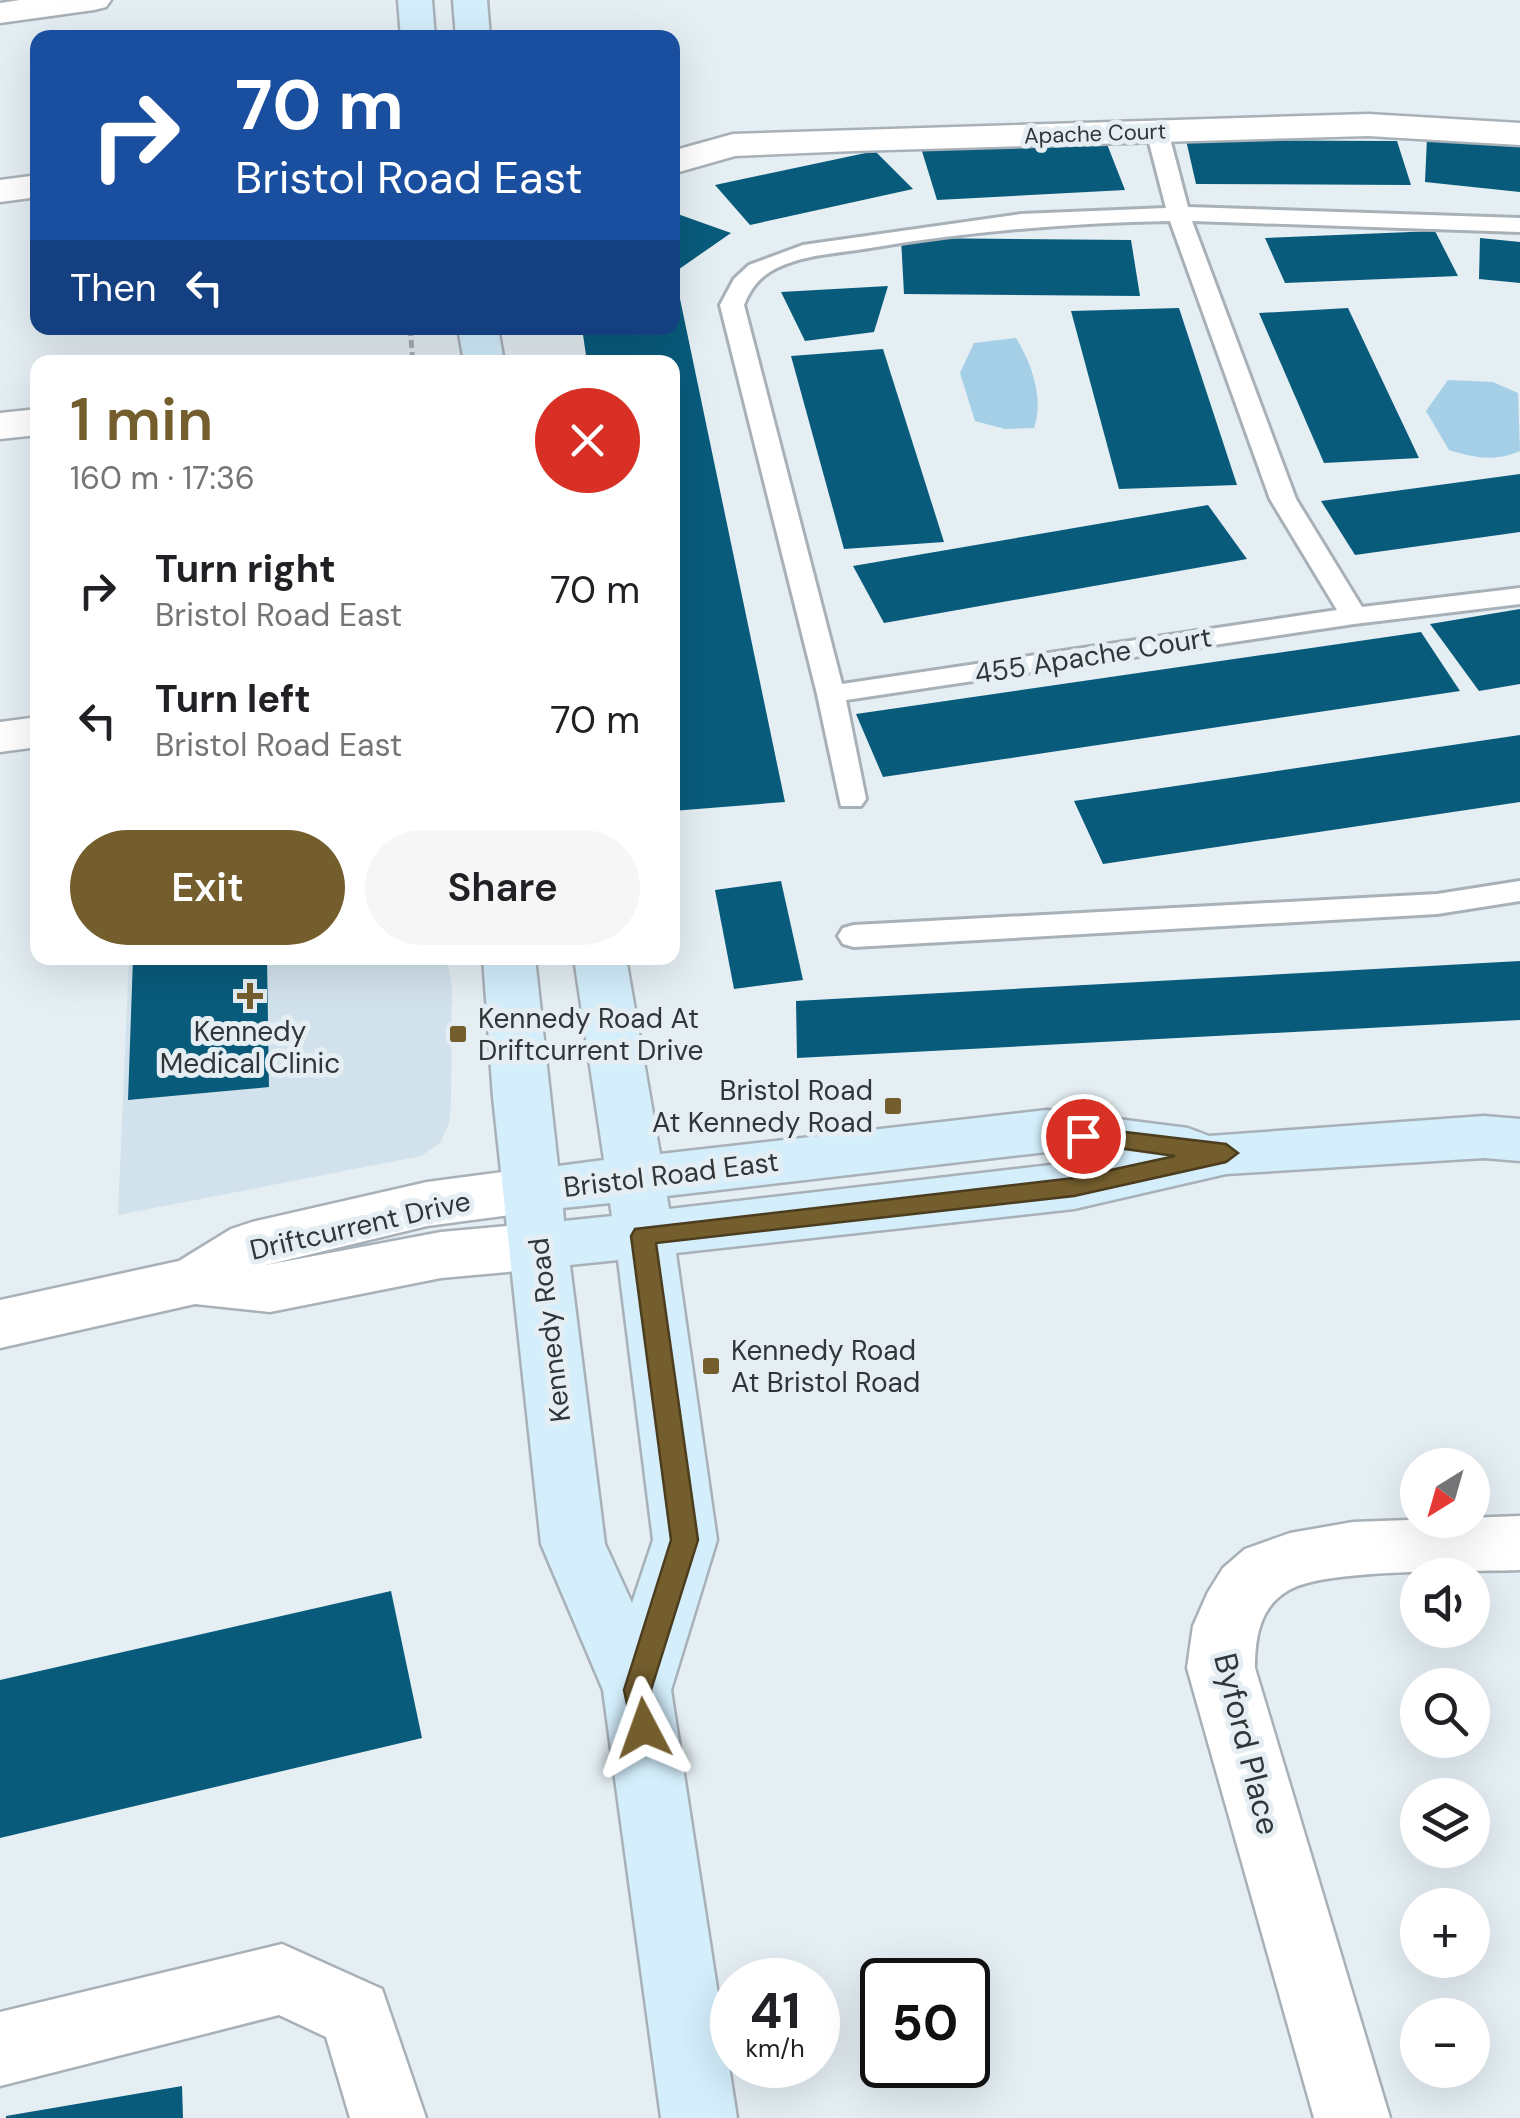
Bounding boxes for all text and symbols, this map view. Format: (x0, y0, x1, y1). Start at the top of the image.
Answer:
text: 70 m (235, 60, 404, 151)
icon: right (70, 70, 200, 200)
street label: Apache Court (1023, 117, 1167, 150)
text: Bristol Road East (235, 148, 583, 207)
icon: left (177, 260, 232, 315)
text: Then (70, 263, 157, 313)
text: 1 min (70, 380, 213, 459)
button: close (535, 388, 640, 493)
text: 160 m · 17:36 (70, 457, 255, 499)
text: Turn right (155, 544, 336, 594)
icon: right (70, 563, 125, 618)
text: 70 m (550, 565, 640, 615)
text: Bristol Road East (155, 594, 402, 636)
street label: 455 Apache Court (972, 618, 1214, 692)
text: Turn left (155, 674, 311, 724)
icon: left (70, 693, 125, 748)
text: 70 m (550, 695, 640, 745)
text: Bristol Road East (155, 724, 402, 766)
button: Exit (70, 830, 345, 945)
button: Share (365, 830, 640, 945)
marker: Kennedy Medical Clinic (237, 983, 263, 1009)
place label: Kennedy Road At Driftcurrent Drive (478, 1000, 703, 1069)
place label: Kennedy Medical Clinic (160, 1013, 340, 1082)
marker: Kennedy Road At Driftcurrent Drive (447, 1023, 469, 1045)
place label: Bristol Road At Kennedy Road (652, 1072, 873, 1141)
pin (1041, 1094, 1126, 1179)
marker: Bristol Road At Kennedy Road (882, 1095, 904, 1117)
icon: arrive (1056, 1109, 1111, 1164)
street label: Bristol Road East (561, 1143, 781, 1206)
street label: Driftcurrent Drive (246, 1182, 474, 1269)
street label: Kennedy Road (520, 1236, 579, 1424)
place label: Kennedy Road At Bristol Road (731, 1332, 920, 1401)
marker: Kennedy Road At Bristol Road (700, 1355, 722, 1377)
north arrow (1400, 1448, 1490, 1538)
map controls (1400, 1448, 1490, 2088)
button: sound (1400, 1558, 1490, 1648)
street label: Byford Place (1204, 1649, 1290, 1839)
button: search (1400, 1668, 1490, 1758)
position arrow (592, 1676, 696, 1780)
button: layers (1400, 1778, 1490, 1868)
button: + (1400, 1888, 1490, 1978)
speed limit sign: 50 (860, 1958, 990, 2088)
text: 41 (750, 1978, 800, 2044)
button: − (1400, 1998, 1490, 2088)
text: km/h (745, 2032, 805, 2065)

